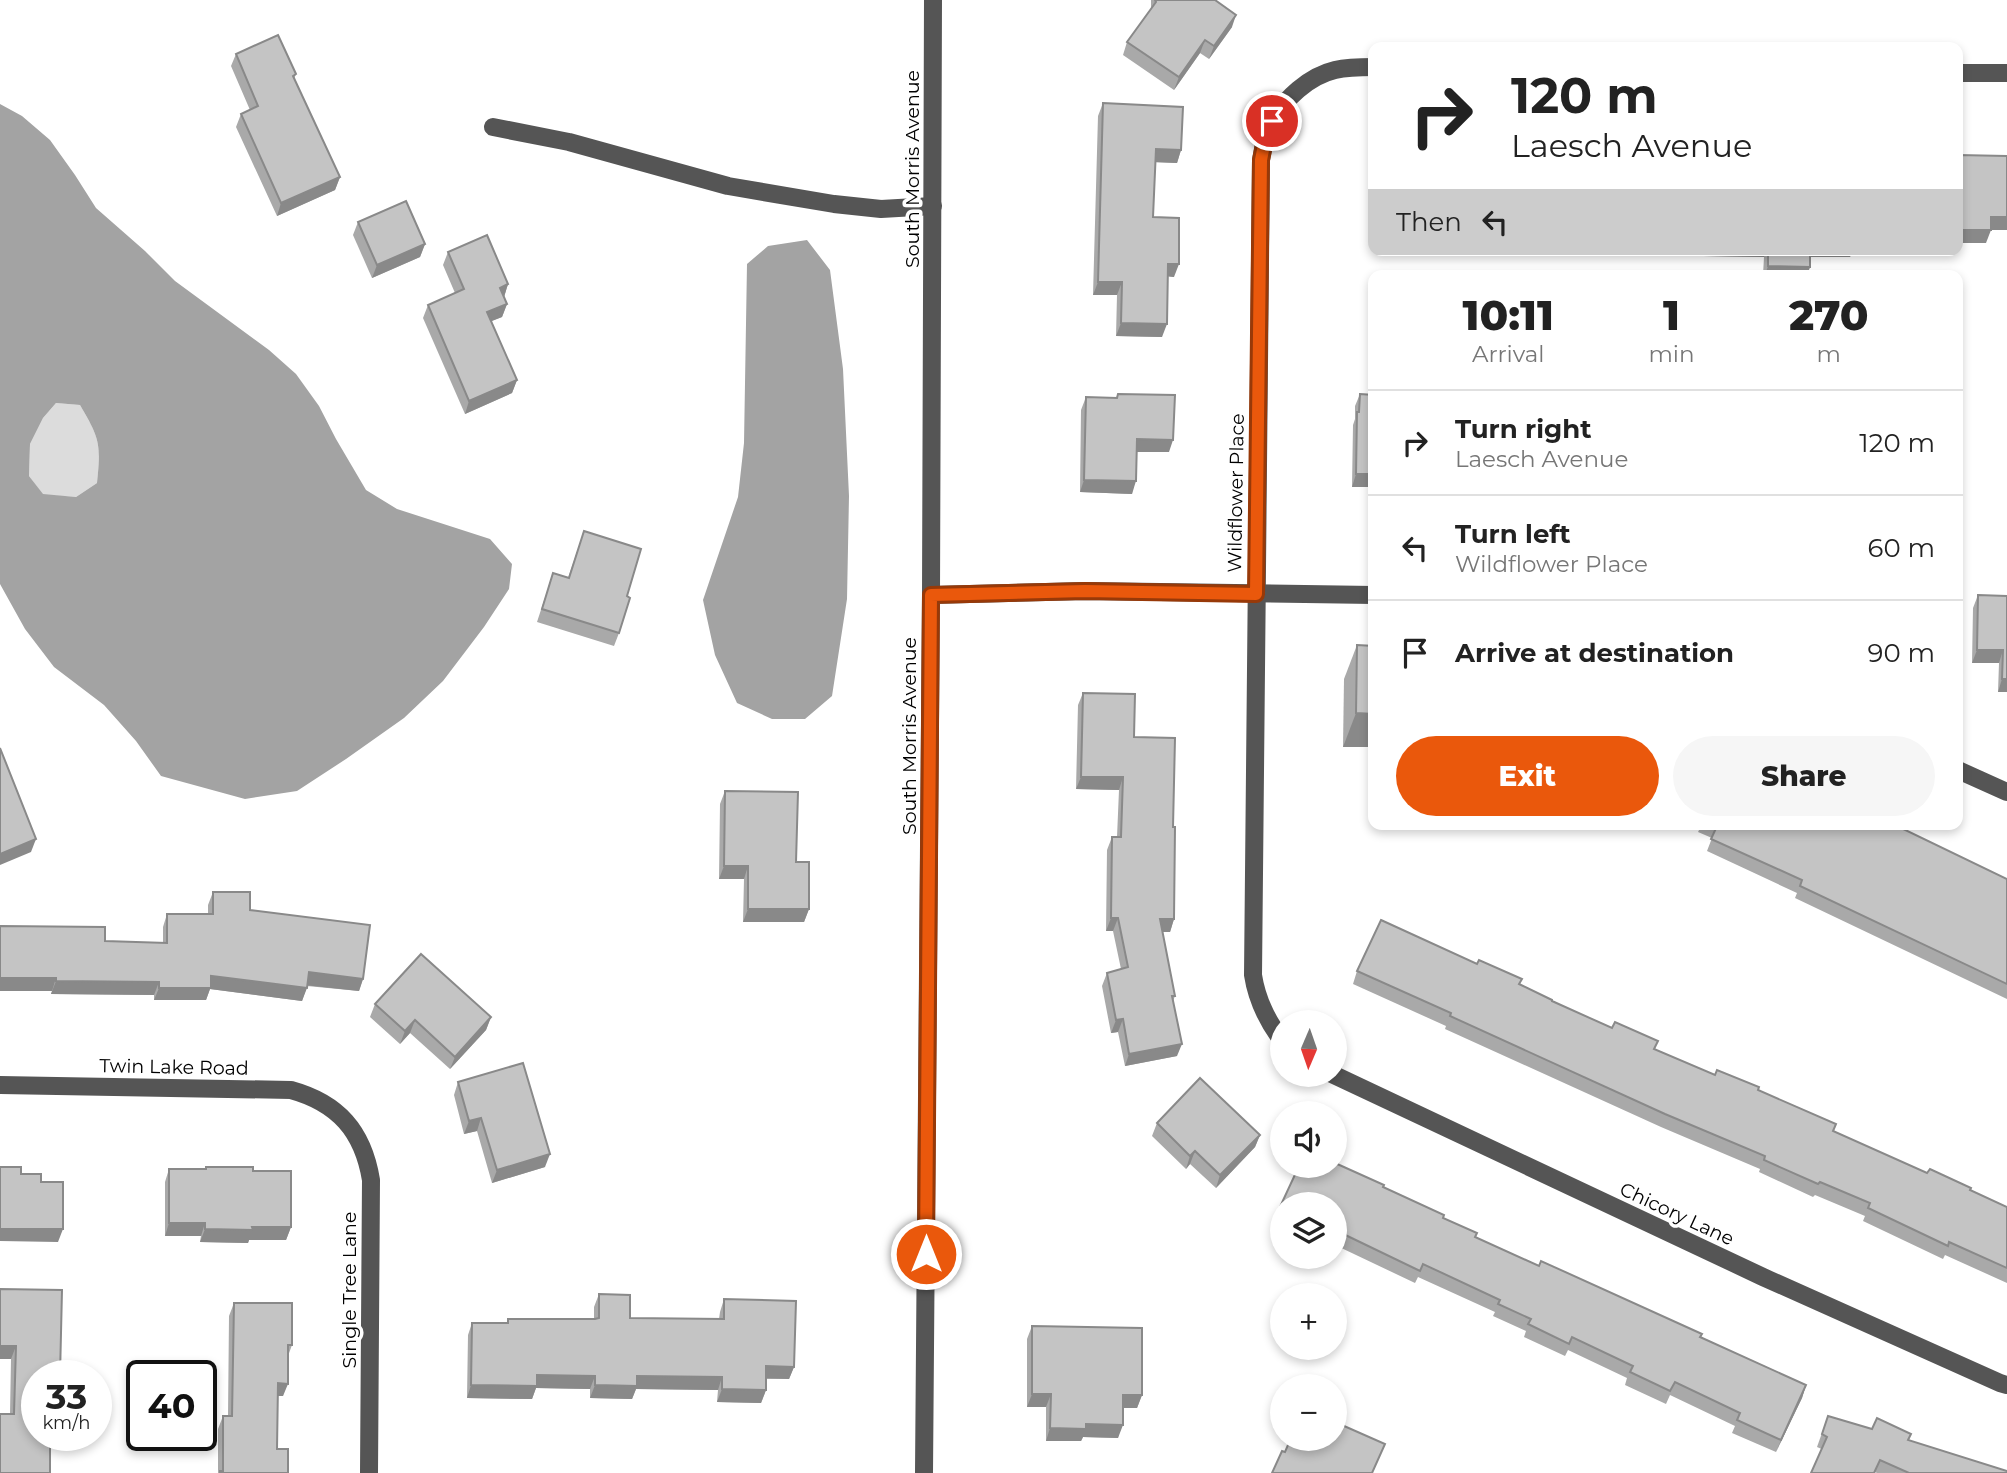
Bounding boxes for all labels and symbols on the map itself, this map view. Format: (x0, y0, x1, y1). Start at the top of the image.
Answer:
street label: South Morris Avenue (901, 70, 924, 268)
pin (1242, 91, 1302, 151)
street label: Wildflower Place (1223, 413, 1249, 573)
street label: South Morris Avenue (898, 637, 921, 835)
north arrow (1270, 1010, 1348, 1087)
street label: Twin Lake Road (99, 1054, 249, 1080)
street label: Chicory Lane (1616, 1178, 1738, 1250)
street label: Single Tree Lane (338, 1212, 361, 1368)
position arrow (889, 1217, 963, 1291)
speed limit sign: 40 (126, 1360, 217, 1451)

